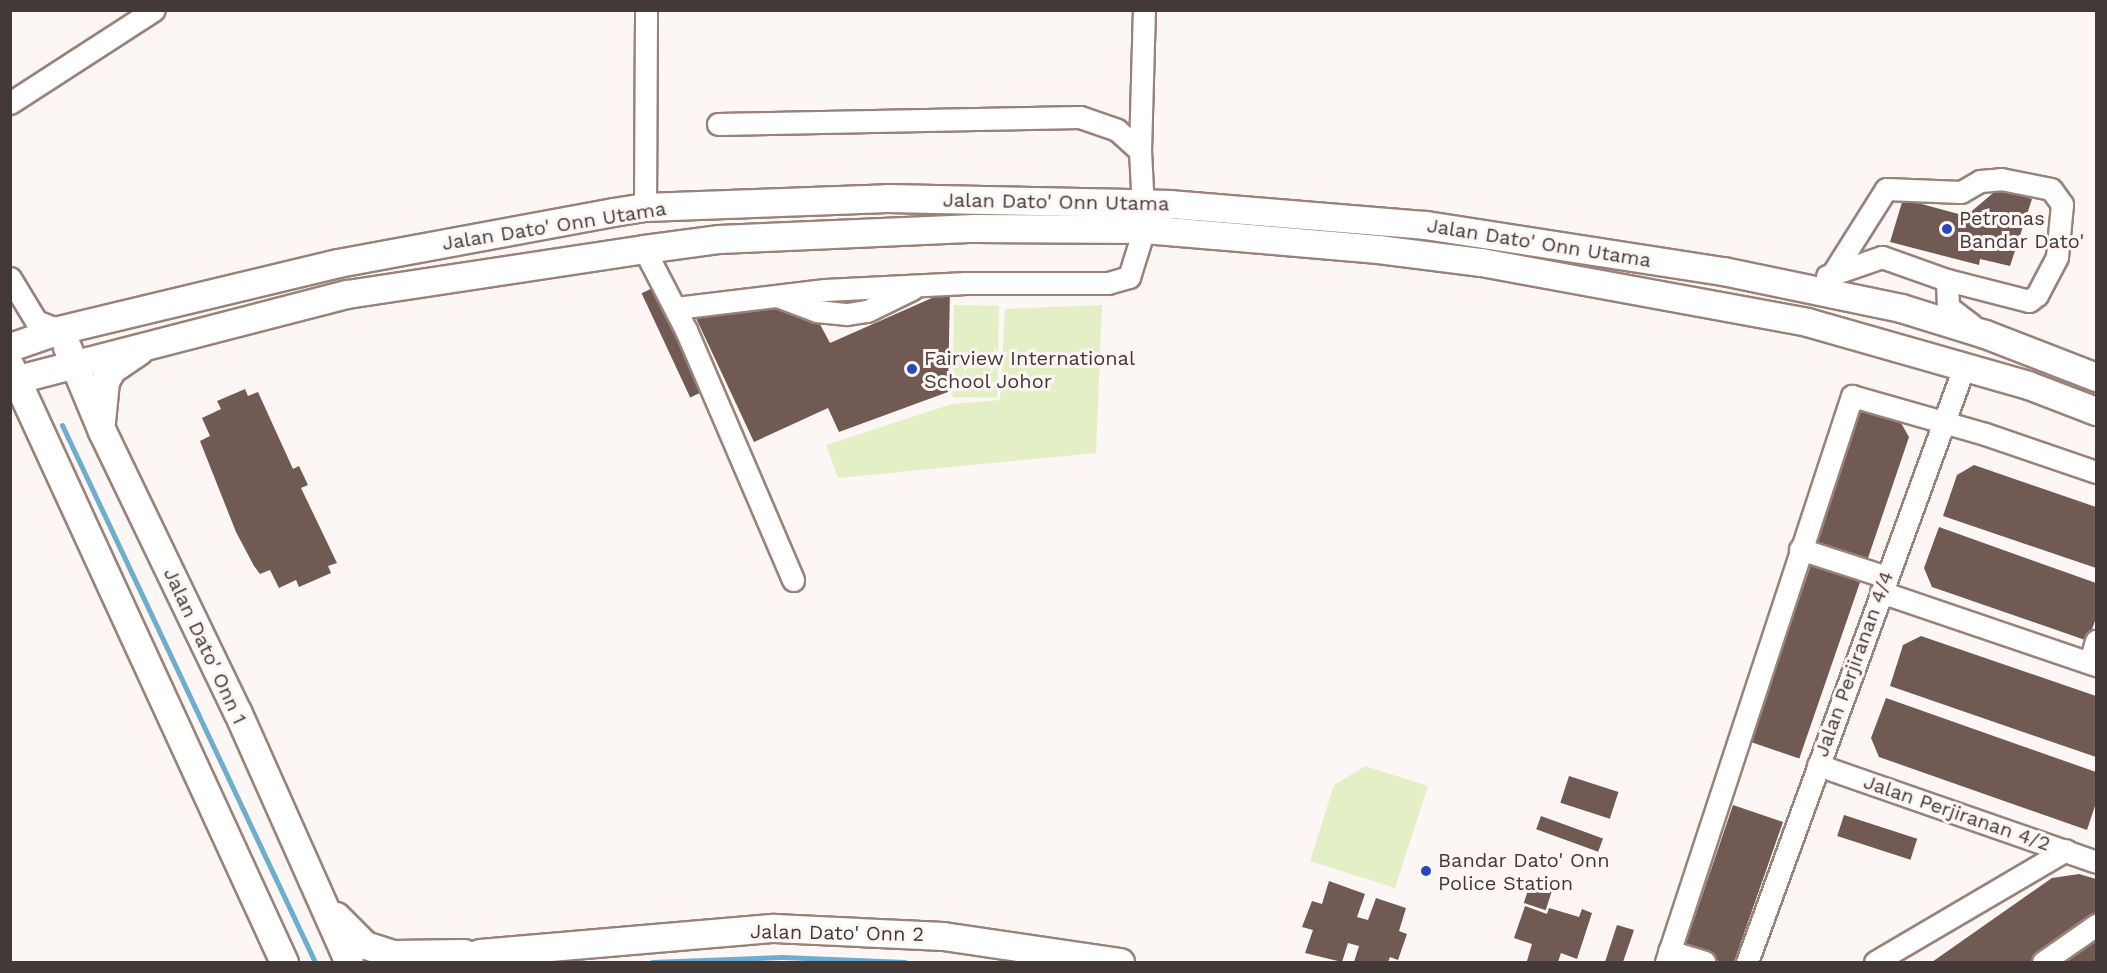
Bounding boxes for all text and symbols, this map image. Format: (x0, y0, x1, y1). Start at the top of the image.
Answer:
street label: Jalan Dato' Onn Utama (943, 188, 1169, 216)
street label: Jalan Dato' Onn Utama (440, 196, 668, 256)
place label: Petronas Bandar Dato' (1959, 206, 2085, 253)
street label: Jalan Dato' Onn Utama (1425, 213, 1653, 273)
marker: Petronas Bandar Dato' (1940, 222, 1954, 236)
place label: Fairview International School Johor (924, 346, 1135, 393)
marker: Fairview International School Johor (905, 362, 919, 376)
street label: Jalan Dato' Onn 1 (158, 564, 252, 728)
street label: Jalan Perjiranan 4/4 (1809, 568, 1899, 760)
street label: Jalan Perjiranan 4/2 (1860, 770, 2054, 856)
place label: Bandar Dato' Onn Police Station (1438, 848, 1610, 895)
marker: Bandar Dato' Onn Police Station (1419, 864, 1433, 878)
street label: Jalan Dato' Onn 2 (750, 919, 924, 947)

